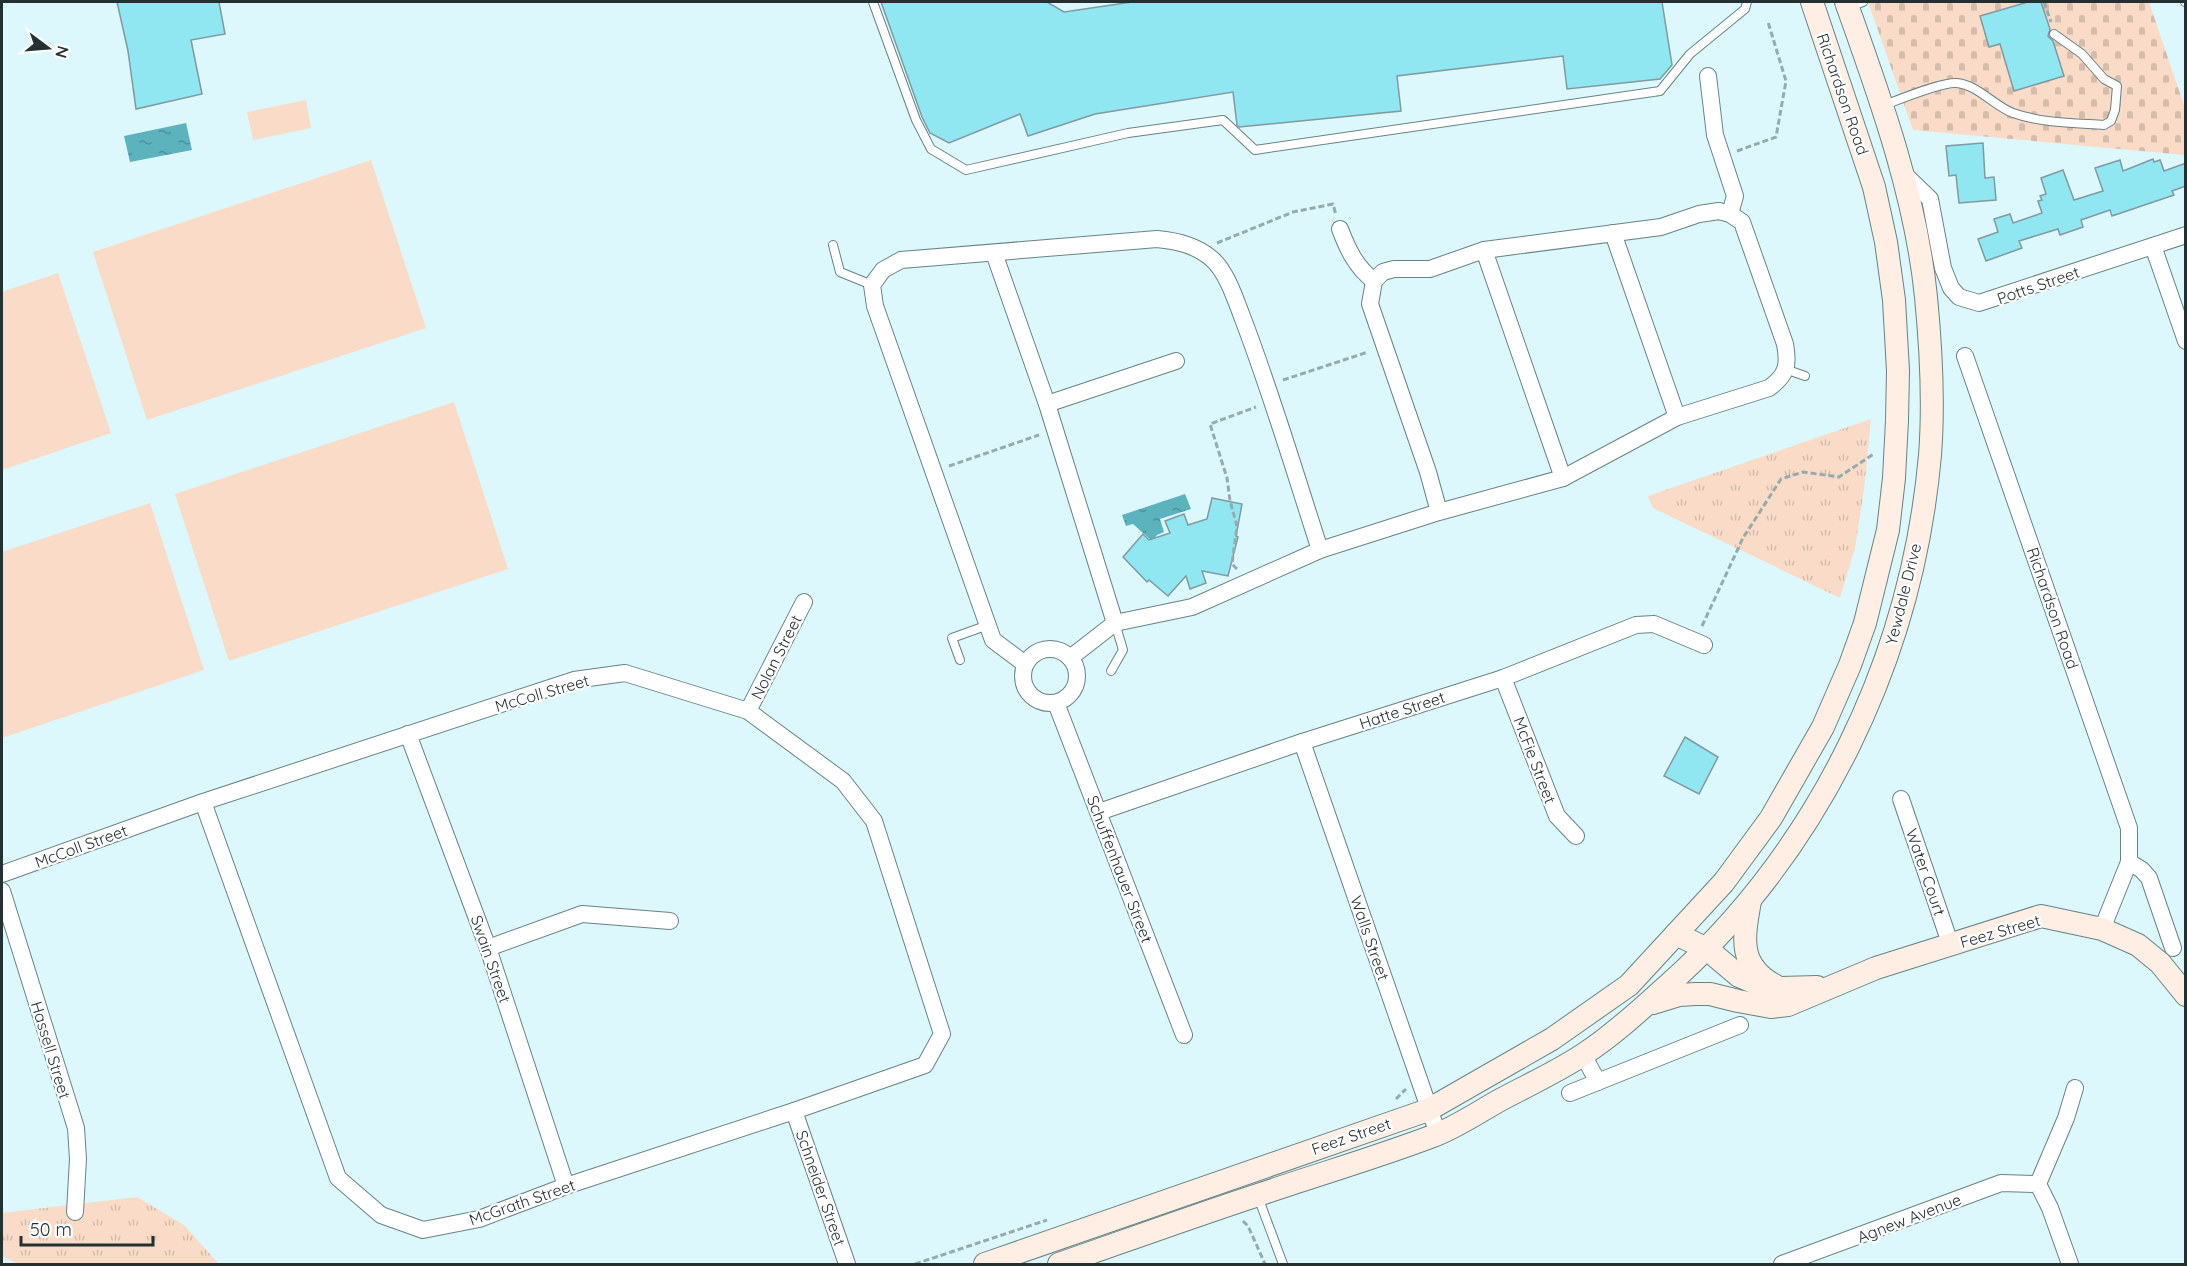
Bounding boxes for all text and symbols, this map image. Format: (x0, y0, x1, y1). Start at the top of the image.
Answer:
north arrow (18, 18, 78, 78)
street label: Richardson Road (1813, 31, 1873, 157)
text: N (51, 44, 74, 61)
street label: Potts Street (1994, 262, 2082, 308)
street label: Yewdale Drive (1881, 541, 1925, 647)
street label: Richardson Road (2023, 545, 2083, 671)
street label: Nolan Street (746, 611, 806, 703)
street label: McColl Street (493, 670, 591, 716)
street label: Hatte Street (1357, 687, 1447, 733)
street label: McFie Street (1509, 714, 1561, 806)
street label: Schuffenhauer Street (1083, 792, 1157, 946)
street label: McColl Street (32, 820, 130, 872)
street label: Water Court (1902, 826, 1950, 918)
street label: Walls Street (1346, 893, 1394, 983)
street label: Feez Street (1958, 910, 2042, 952)
street label: Swain Street (467, 912, 515, 1006)
street label: Hassell Street (27, 999, 75, 1101)
street label: Feez Street (1309, 1113, 1393, 1159)
street label: Schneider Street (792, 1128, 850, 1248)
street label: McGrath Street (466, 1174, 578, 1230)
street label: Agnew Avenue (1854, 1189, 1964, 1247)
scale bar (21, 1209, 153, 1247)
text: 50 m (30, 1218, 72, 1241)

